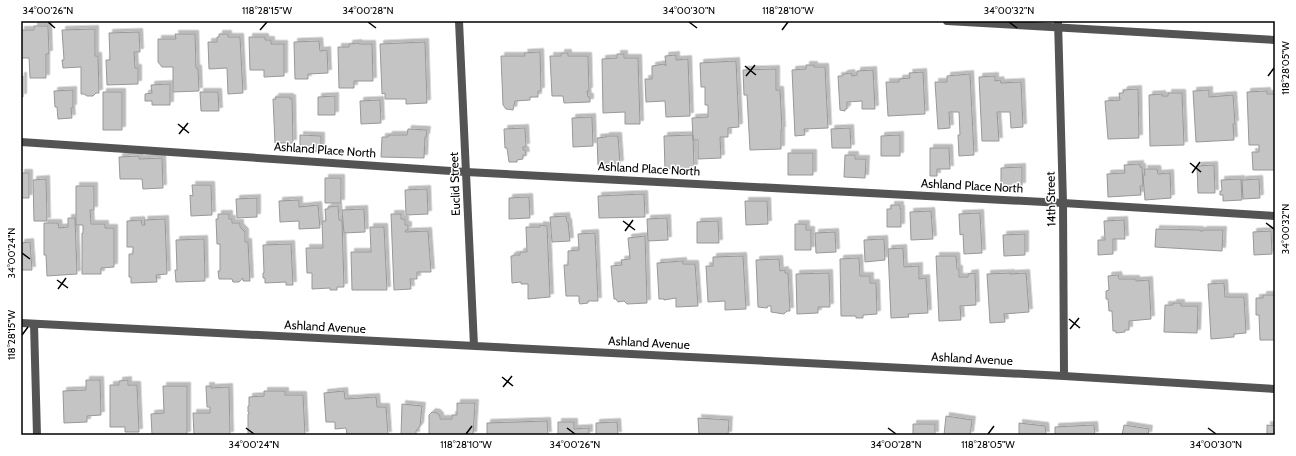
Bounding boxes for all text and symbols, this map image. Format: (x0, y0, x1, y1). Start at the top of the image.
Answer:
text: 34°00'26"N (23, 4, 73, 17)
text: 118°28'15"W (242, 4, 292, 17)
text: 34°00'28"N (342, 4, 394, 17)
text: 34°00'30"N (663, 4, 715, 17)
text: 118°28'10"W (762, 4, 814, 17)
text: 34°00'32"N (984, 4, 1034, 17)
text: 118°28'05"W (1279, 41, 1292, 95)
street label: Ashland Place North (273, 138, 377, 161)
street label: Euclid Street (446, 152, 463, 216)
street label: Ashland Place North (598, 158, 701, 179)
street label: 14th Street (1043, 171, 1058, 227)
street label: Ashland Place North (921, 175, 1024, 196)
text: 34°00'32"N (1279, 204, 1292, 254)
text: 34°00'24"N (5, 228, 18, 278)
text: 118°28'15"W (5, 310, 18, 360)
street label: Ashland Avenue (284, 317, 366, 336)
street label: Ashland Avenue (608, 333, 690, 352)
street label: Ashland Avenue (931, 349, 1013, 368)
text: 34°00'24"N (229, 438, 279, 451)
text: 118°28'10"W (440, 438, 492, 451)
text: 34°00'26"N (550, 438, 600, 451)
text: 34°00'28"N (870, 438, 922, 451)
text: 118°28'05"W (961, 438, 1015, 451)
text: 34°00'30"N (1190, 438, 1242, 451)

